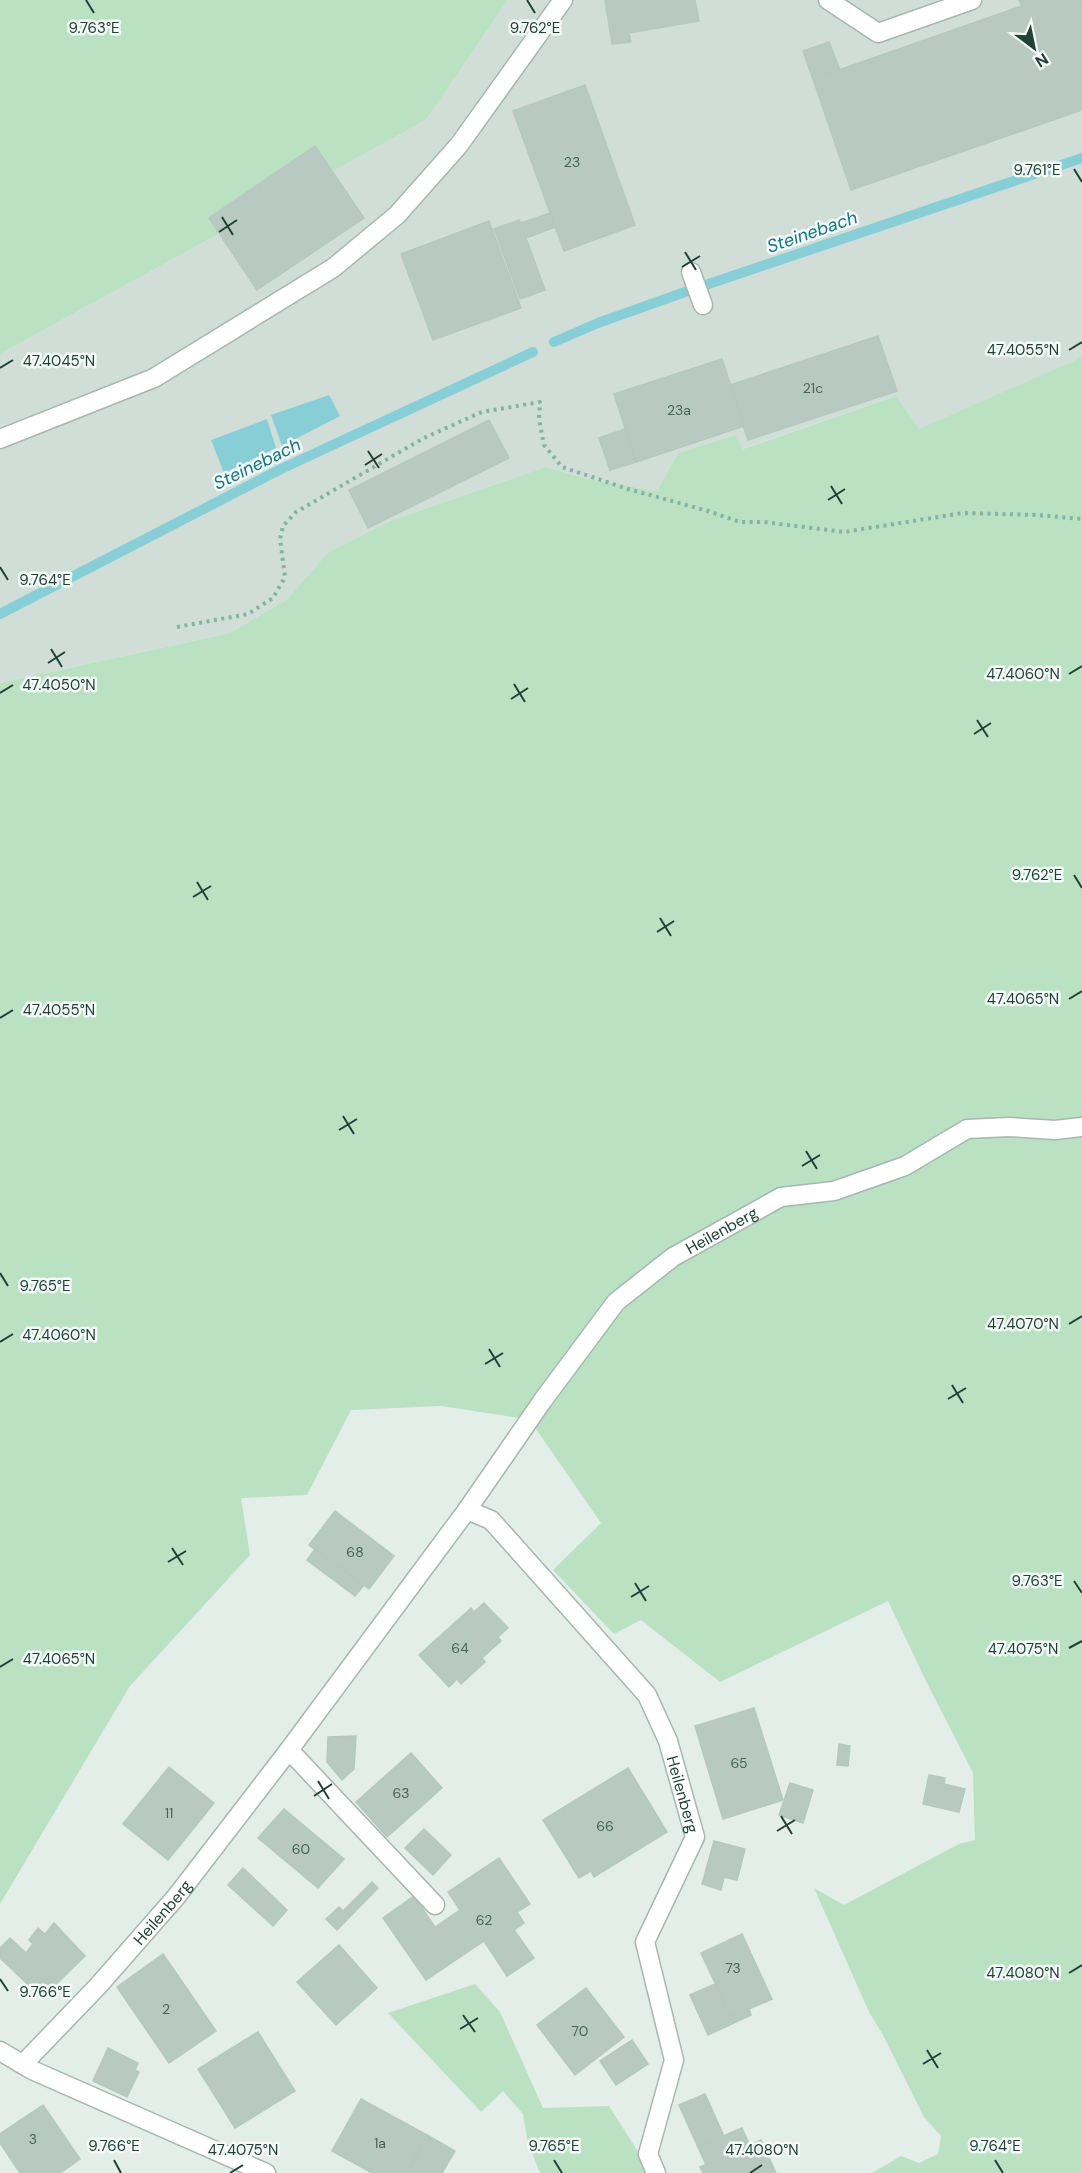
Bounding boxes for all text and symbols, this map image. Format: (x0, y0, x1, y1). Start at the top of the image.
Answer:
text: 9.763°E (68, 18, 120, 38)
text: 9.762°E (510, 18, 560, 38)
north arrow (1004, 18, 1064, 78)
text: N (1031, 48, 1052, 72)
house number: 23 (564, 153, 580, 171)
text: 9.761°E (1014, 160, 1060, 180)
water label: Steinebach (764, 205, 860, 259)
text: 47.4055°N (987, 340, 1059, 360)
text: 47.4045°N (23, 351, 95, 371)
house number: 21c (803, 379, 823, 397)
house number: 23a (667, 401, 691, 419)
water label: Steinebach (209, 433, 305, 495)
text: 9.764°E (19, 570, 71, 590)
text: 47.4060°N (986, 664, 1060, 684)
text: 47.4050°N (22, 675, 96, 695)
text: 9.762°E (1012, 865, 1062, 885)
text: 47.4065°N (987, 989, 1059, 1009)
text: 47.4055°N (23, 1000, 95, 1020)
street label: Heilenberg (682, 1202, 762, 1259)
text: 9.765°E (19, 1276, 71, 1296)
text: 47.4070°N (987, 1314, 1059, 1334)
text: 47.4060°N (22, 1325, 96, 1345)
house number: 68 (346, 1543, 364, 1561)
text: 9.763°E (1011, 1571, 1063, 1591)
house number: 64 (451, 1639, 469, 1657)
text: 47.4075°N (988, 1639, 1058, 1659)
text: 47.4065°N (23, 1649, 95, 1669)
street label: Heilenberg (662, 1753, 703, 1835)
house number: 65 (730, 1754, 748, 1772)
house number: 63 (392, 1784, 410, 1802)
house number: 11 (165, 1804, 173, 1822)
house number: 66 (596, 1817, 614, 1835)
house number: 60 (292, 1840, 310, 1858)
street label: Heilenberg (129, 1876, 196, 1950)
house number: 62 (476, 1911, 492, 1929)
house number: 73 (725, 1959, 741, 1977)
text: 47.4080°N (986, 1963, 1060, 1983)
text: 9.766°E (19, 1982, 71, 2002)
house number: 2 (162, 2000, 170, 2018)
house number: 70 (572, 2022, 588, 2040)
house number: 3 (29, 2130, 37, 2148)
house number: 1a (374, 2134, 386, 2152)
text: 9.766°E (88, 2136, 140, 2156)
text: 9.765°E (528, 2136, 580, 2156)
text: 9.764°E (969, 2136, 1021, 2156)
text: 47.4075°N (208, 2140, 278, 2160)
text: 47.4080°N (725, 2140, 799, 2160)

